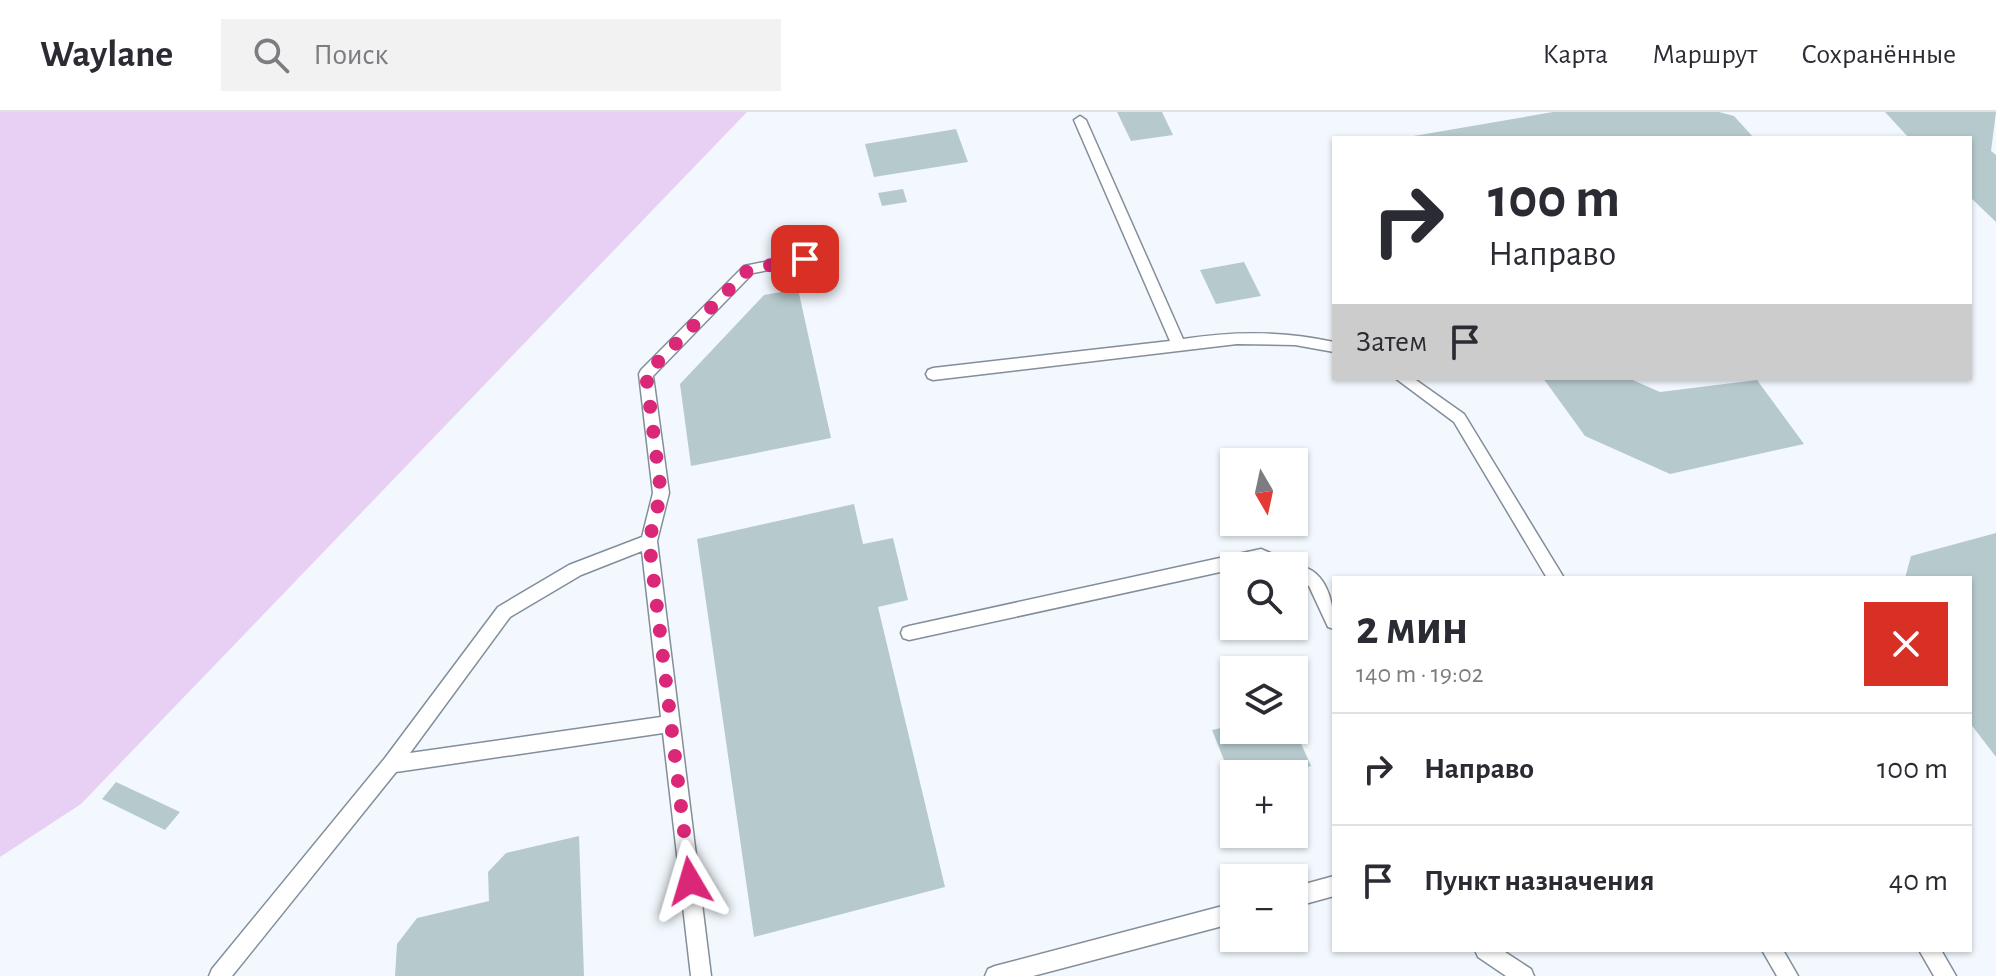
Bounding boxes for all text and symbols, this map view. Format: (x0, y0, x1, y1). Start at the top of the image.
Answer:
search box (221, 19, 781, 91)
icon: search (249, 33, 293, 77)
text: Waylane (40, 36, 173, 74)
text: Поиск (313, 40, 388, 70)
text: Карта (1542, 41, 1608, 69)
text: Маршрут (1652, 41, 1757, 69)
text: Сохранённые (1801, 41, 1956, 69)
icon: right (1356, 168, 1460, 272)
text: 100 m (1488, 171, 1620, 227)
pin (771, 225, 839, 293)
text: Направо (1488, 236, 1616, 272)
icon: arrive (783, 237, 827, 281)
icon: arrive (1443, 320, 1487, 364)
text: Затем (1356, 327, 1427, 357)
north arrow (1220, 448, 1308, 536)
map controls (1220, 448, 1308, 952)
button: search (1220, 552, 1308, 640)
button: close (1864, 602, 1948, 686)
text: 2 мин (1356, 605, 1468, 653)
button: layers (1220, 656, 1308, 744)
text: 140 m · 19:02 (1356, 661, 1483, 687)
icon: right (1356, 747, 1400, 791)
text: Направо (1424, 754, 1534, 784)
text: 100 m (1877, 754, 1948, 784)
button: + (1220, 760, 1308, 848)
position arrow (648, 839, 732, 923)
icon: arrive (1356, 859, 1400, 903)
button: − (1220, 864, 1308, 952)
text: Пункт назначения (1424, 866, 1655, 896)
text: 40 m (1889, 866, 1948, 896)

